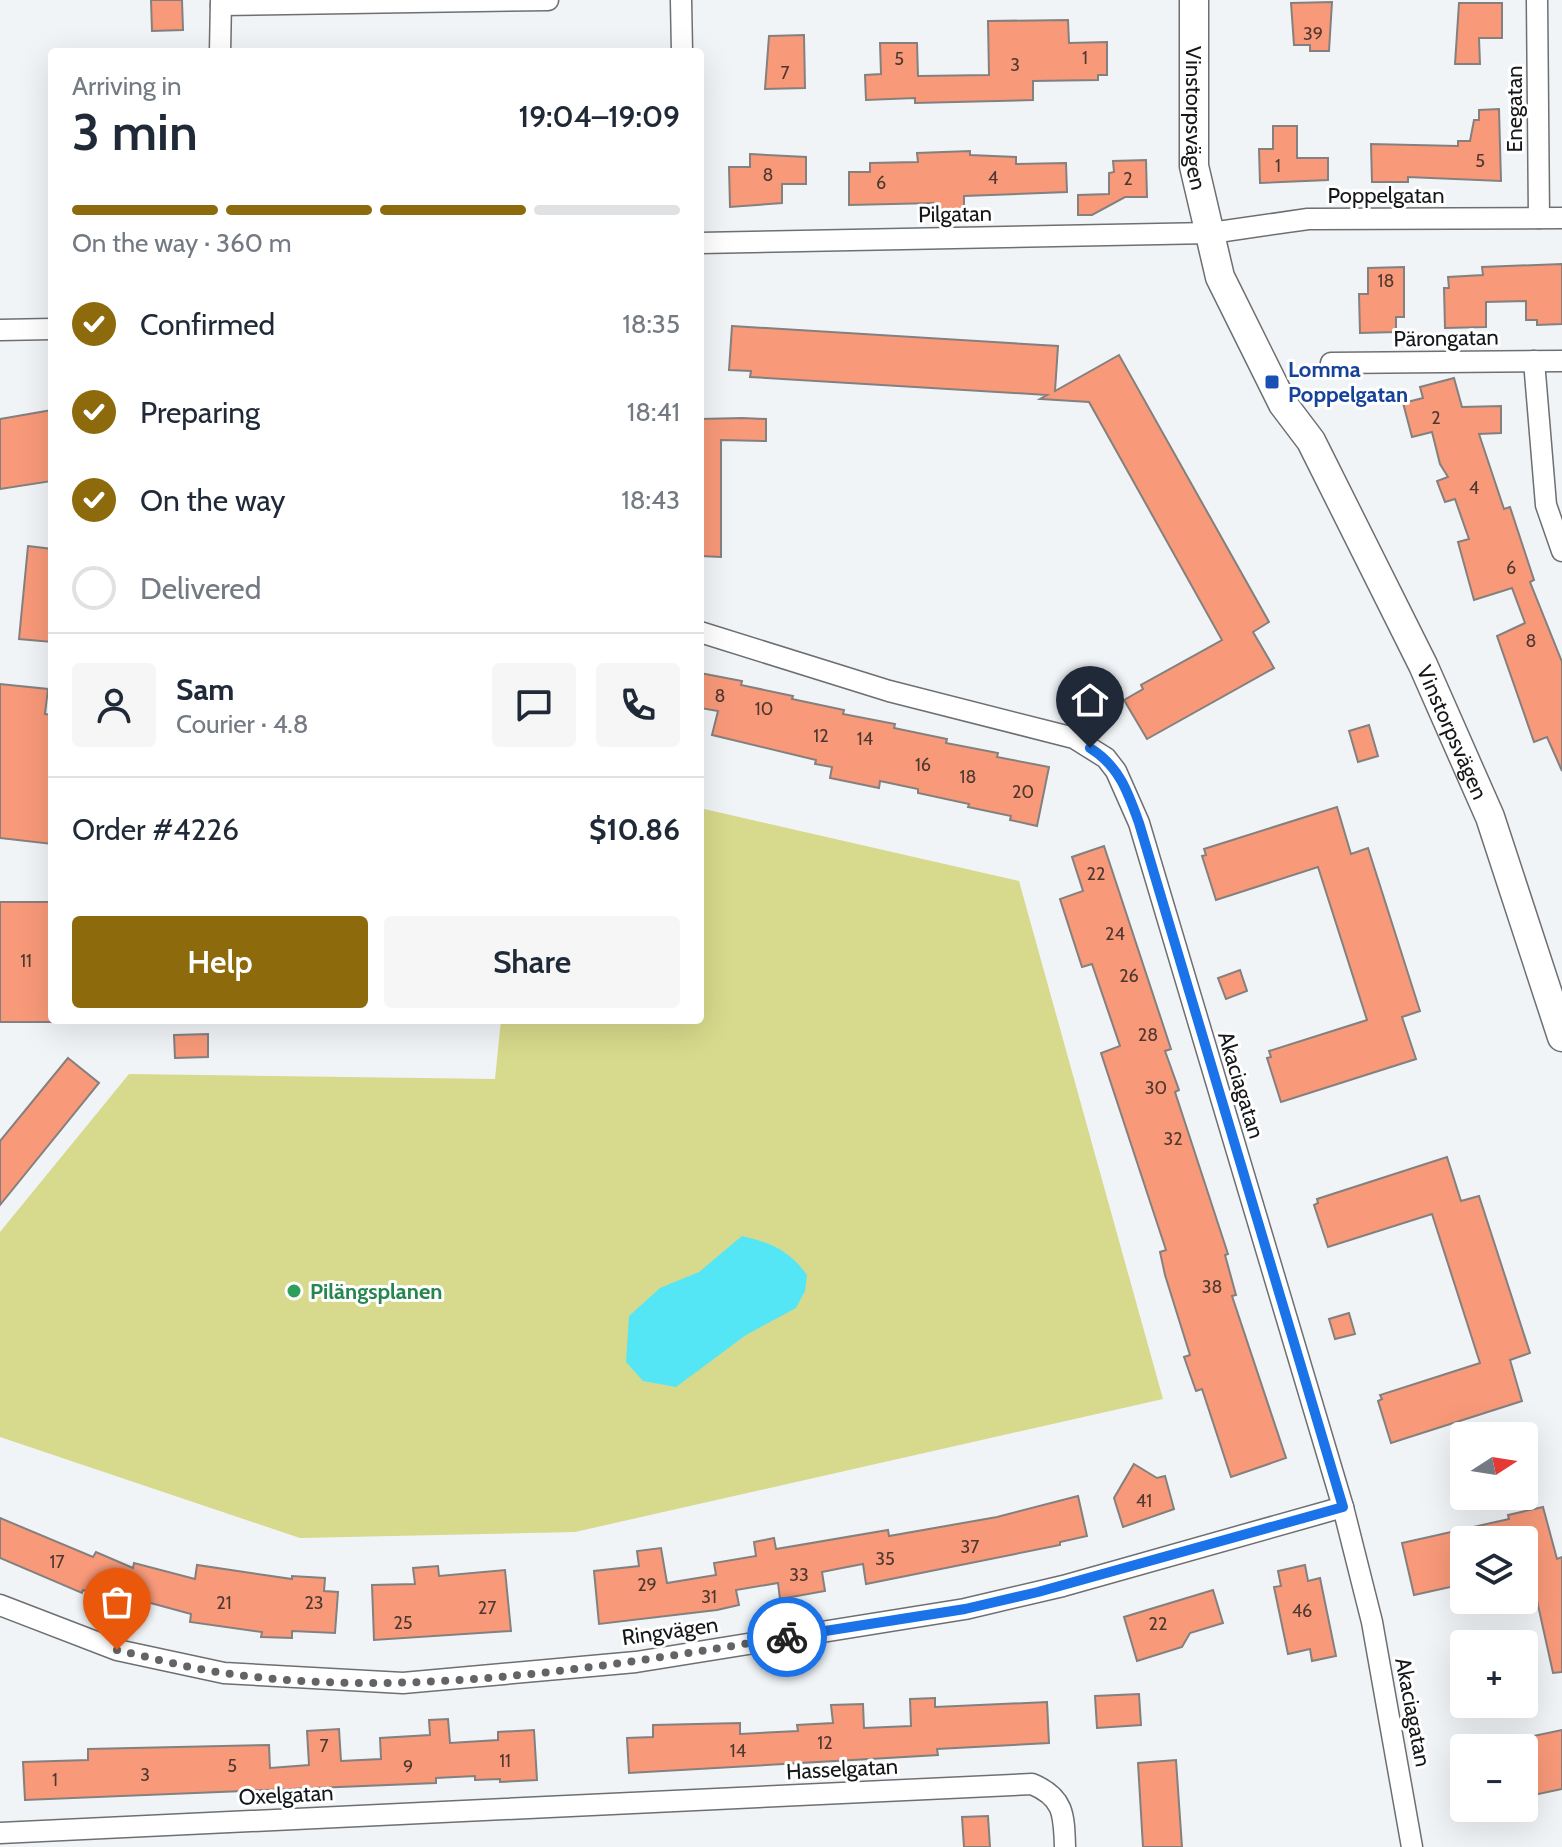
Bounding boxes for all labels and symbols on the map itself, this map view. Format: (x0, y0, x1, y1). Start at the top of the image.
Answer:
house number: 39 (1303, 23, 1323, 45)
street label: Vinstorpsvägen (1181, 46, 1213, 192)
house number: 1 (1082, 47, 1088, 69)
house number: 5 (894, 48, 904, 70)
house number: 3 (1010, 54, 1020, 76)
house number: 7 (780, 62, 790, 84)
street label: Enegatan (1501, 65, 1528, 153)
house number: 5 (1475, 150, 1485, 172)
house number: 1 (1275, 155, 1281, 177)
house number: 8 (763, 164, 773, 186)
house number: 4 (988, 167, 998, 189)
house number: 2 (1123, 168, 1133, 190)
house number: 6 (876, 172, 886, 194)
street label: Poppelgatan (1328, 182, 1444, 209)
street label: Pilgatan (918, 200, 992, 228)
house number: 18 (1378, 270, 1394, 292)
street label: Pärongatan (1393, 324, 1499, 352)
place label: Lomma Poppelgatan (1288, 356, 1408, 408)
marker: Lomma Poppelgatan (1263, 373, 1281, 391)
house number: 2 (1431, 407, 1441, 429)
house number: 4 (1469, 477, 1479, 499)
house number: 6 (1506, 557, 1516, 579)
house number: 8 (1526, 630, 1536, 652)
street label: Vinstorpsvägen (1411, 661, 1494, 804)
pin (1056, 666, 1124, 748)
house number: 8 (715, 685, 725, 707)
house number: 10 (755, 698, 773, 720)
house number: 12 (813, 725, 829, 747)
house number: 14 (857, 728, 873, 750)
house number: 16 (915, 754, 931, 776)
house number: 18 (960, 766, 976, 788)
house number: 20 (1012, 781, 1034, 803)
house number: 22 (1087, 863, 1105, 885)
house number: 24 (1105, 923, 1125, 945)
house number: 11 (20, 950, 32, 972)
house number: 26 (1119, 965, 1139, 987)
house number: 28 (1138, 1024, 1158, 1046)
street label: Akaciagatan (1212, 1028, 1270, 1142)
house number: 30 (1145, 1077, 1167, 1099)
house number: 32 (1163, 1128, 1183, 1150)
house number: 38 (1202, 1276, 1222, 1298)
place label: Pilängsplanen (310, 1278, 442, 1305)
marker: Pilängsplanen (285, 1282, 303, 1300)
north arrow (1450, 1422, 1538, 1510)
house number: 41 (1136, 1490, 1152, 1512)
house number: 37 (961, 1536, 979, 1558)
house number: 35 (875, 1548, 895, 1570)
house number: 17 (50, 1551, 64, 1573)
house number: 33 (789, 1564, 809, 1586)
pin (83, 1568, 151, 1650)
house number: 29 (637, 1574, 657, 1596)
house number: 31 (701, 1586, 717, 1608)
house number: 21 (216, 1592, 232, 1614)
house number: 23 (304, 1592, 324, 1614)
house number: 27 (478, 1597, 496, 1619)
courier (747, 1597, 827, 1677)
house number: 46 (1292, 1600, 1312, 1622)
street label: Ringvägen (620, 1611, 720, 1651)
house number: 25 (393, 1612, 413, 1634)
house number: 22 (1149, 1613, 1167, 1635)
street label: Akaciagatan (1389, 1655, 1437, 1769)
house number: 12 (817, 1732, 833, 1754)
house number: 7 (319, 1735, 329, 1757)
house number: 14 (730, 1740, 746, 1762)
house number: 11 (499, 1750, 511, 1772)
street label: Hasselgatan (785, 1753, 899, 1785)
house number: 5 (227, 1755, 237, 1777)
house number: 9 (403, 1756, 413, 1778)
house number: 3 (140, 1764, 150, 1786)
house number: 1 (52, 1769, 58, 1791)
street label: Oxelgatan (238, 1779, 334, 1811)

